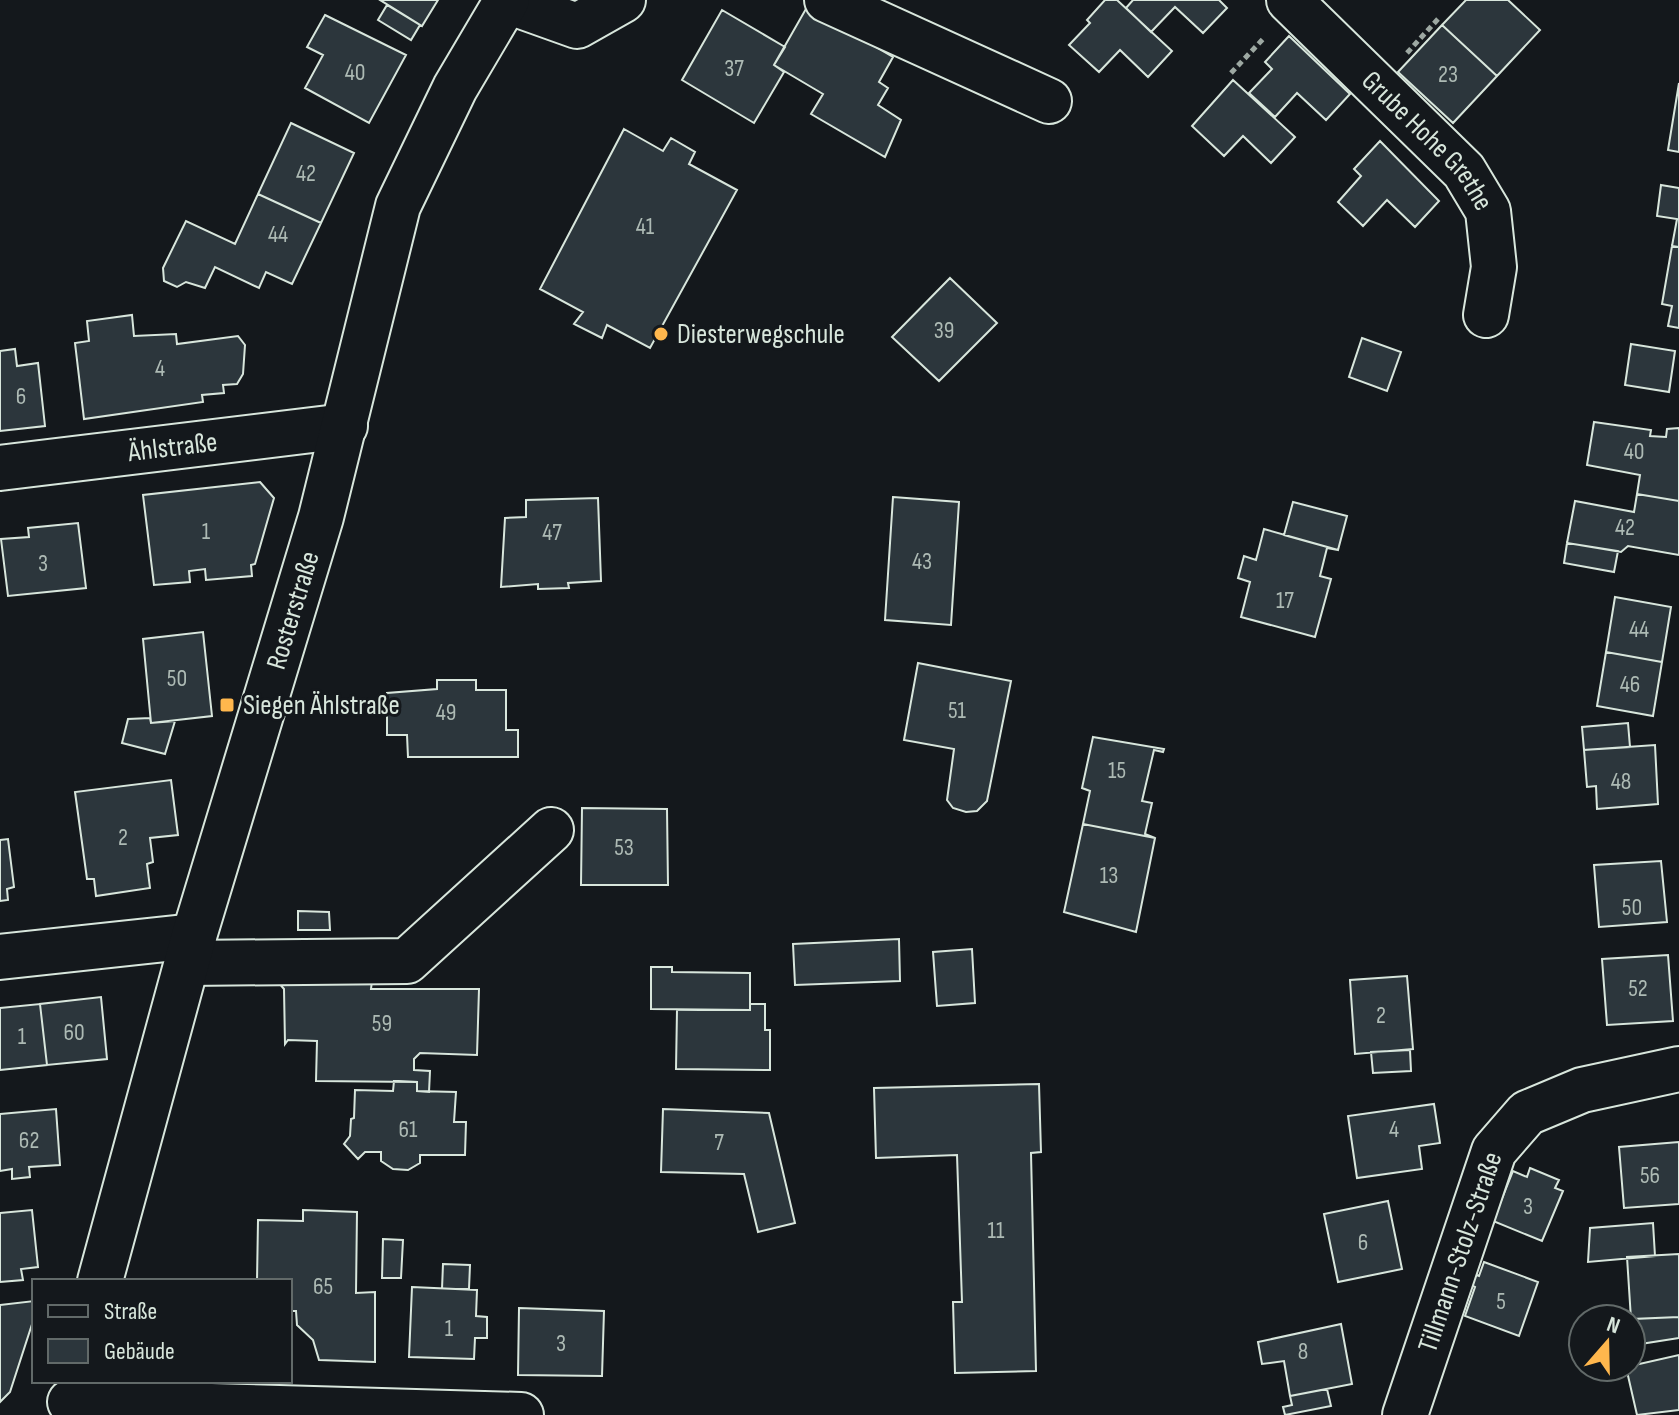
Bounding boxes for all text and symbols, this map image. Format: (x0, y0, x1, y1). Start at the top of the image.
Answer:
house number: 37 (724, 54, 744, 83)
house number: 40 (345, 58, 365, 87)
house number: 23 (1438, 60, 1458, 89)
street label: Grube Hohe Grethe (1355, 64, 1500, 216)
house number: 42 (296, 159, 316, 188)
house number: 41 (636, 212, 655, 241)
house number: 44 (268, 220, 288, 249)
house number: 39 (934, 316, 954, 345)
place label: Diesterwegschule (677, 318, 845, 351)
marker: Diesterwegschule (652, 325, 670, 343)
house number: 4 (155, 354, 165, 383)
house number: 6 (16, 382, 26, 411)
street label: Ählstraße (125, 425, 219, 469)
house number: 40 (1624, 437, 1644, 466)
house number: 42 (1615, 513, 1635, 542)
house number: 1 (202, 517, 211, 546)
house number: 47 (542, 518, 562, 547)
street label: Rosterstraße (259, 547, 326, 673)
house number: 43 (912, 547, 932, 576)
house number: 3 (38, 549, 48, 578)
house number: 17 (1276, 586, 1294, 615)
house number: 44 (1629, 615, 1649, 644)
house number: 50 (167, 664, 187, 693)
house number: 46 (1620, 670, 1640, 699)
place label: Siegen Ählstraße (243, 689, 400, 722)
marker: Siegen Ählstraße (218, 696, 236, 714)
house number: 51 (948, 696, 967, 725)
house number: 49 (436, 698, 456, 727)
house number: 15 (1108, 756, 1126, 785)
house number: 48 (1611, 767, 1631, 796)
house number: 2 (118, 823, 128, 852)
house number: 53 (614, 833, 634, 862)
house number: 13 (1100, 861, 1118, 890)
house number: 50 (1622, 893, 1642, 922)
house number: 52 (1628, 974, 1648, 1003)
house number: 2 (1376, 1001, 1386, 1030)
house number: 59 (372, 1009, 392, 1038)
house number: 60 (63, 1018, 85, 1047)
house number: 1 (18, 1022, 27, 1051)
house number: 61 (399, 1115, 418, 1144)
house number: 4 (1389, 1115, 1399, 1144)
house number: 62 (19, 1126, 39, 1155)
house number: 7 (714, 1128, 724, 1157)
street label: Tillmann-Stolz-Straße (1411, 1148, 1509, 1356)
house number: 56 (1640, 1161, 1660, 1190)
house number: 3 (1523, 1192, 1533, 1221)
house number: 11 (988, 1216, 1005, 1245)
house number: 6 (1358, 1228, 1368, 1257)
house number: 65 (313, 1272, 333, 1301)
legend (32, 1279, 292, 1383)
house number: 5 (1496, 1287, 1506, 1316)
text: Straße (104, 1297, 157, 1326)
north arrow (1567, 1303, 1647, 1383)
text: N (1603, 1311, 1623, 1340)
house number: 1 (445, 1314, 454, 1343)
house number: 3 (556, 1329, 566, 1358)
text: Gebäude (104, 1337, 175, 1366)
house number: 8 (1298, 1337, 1308, 1366)

